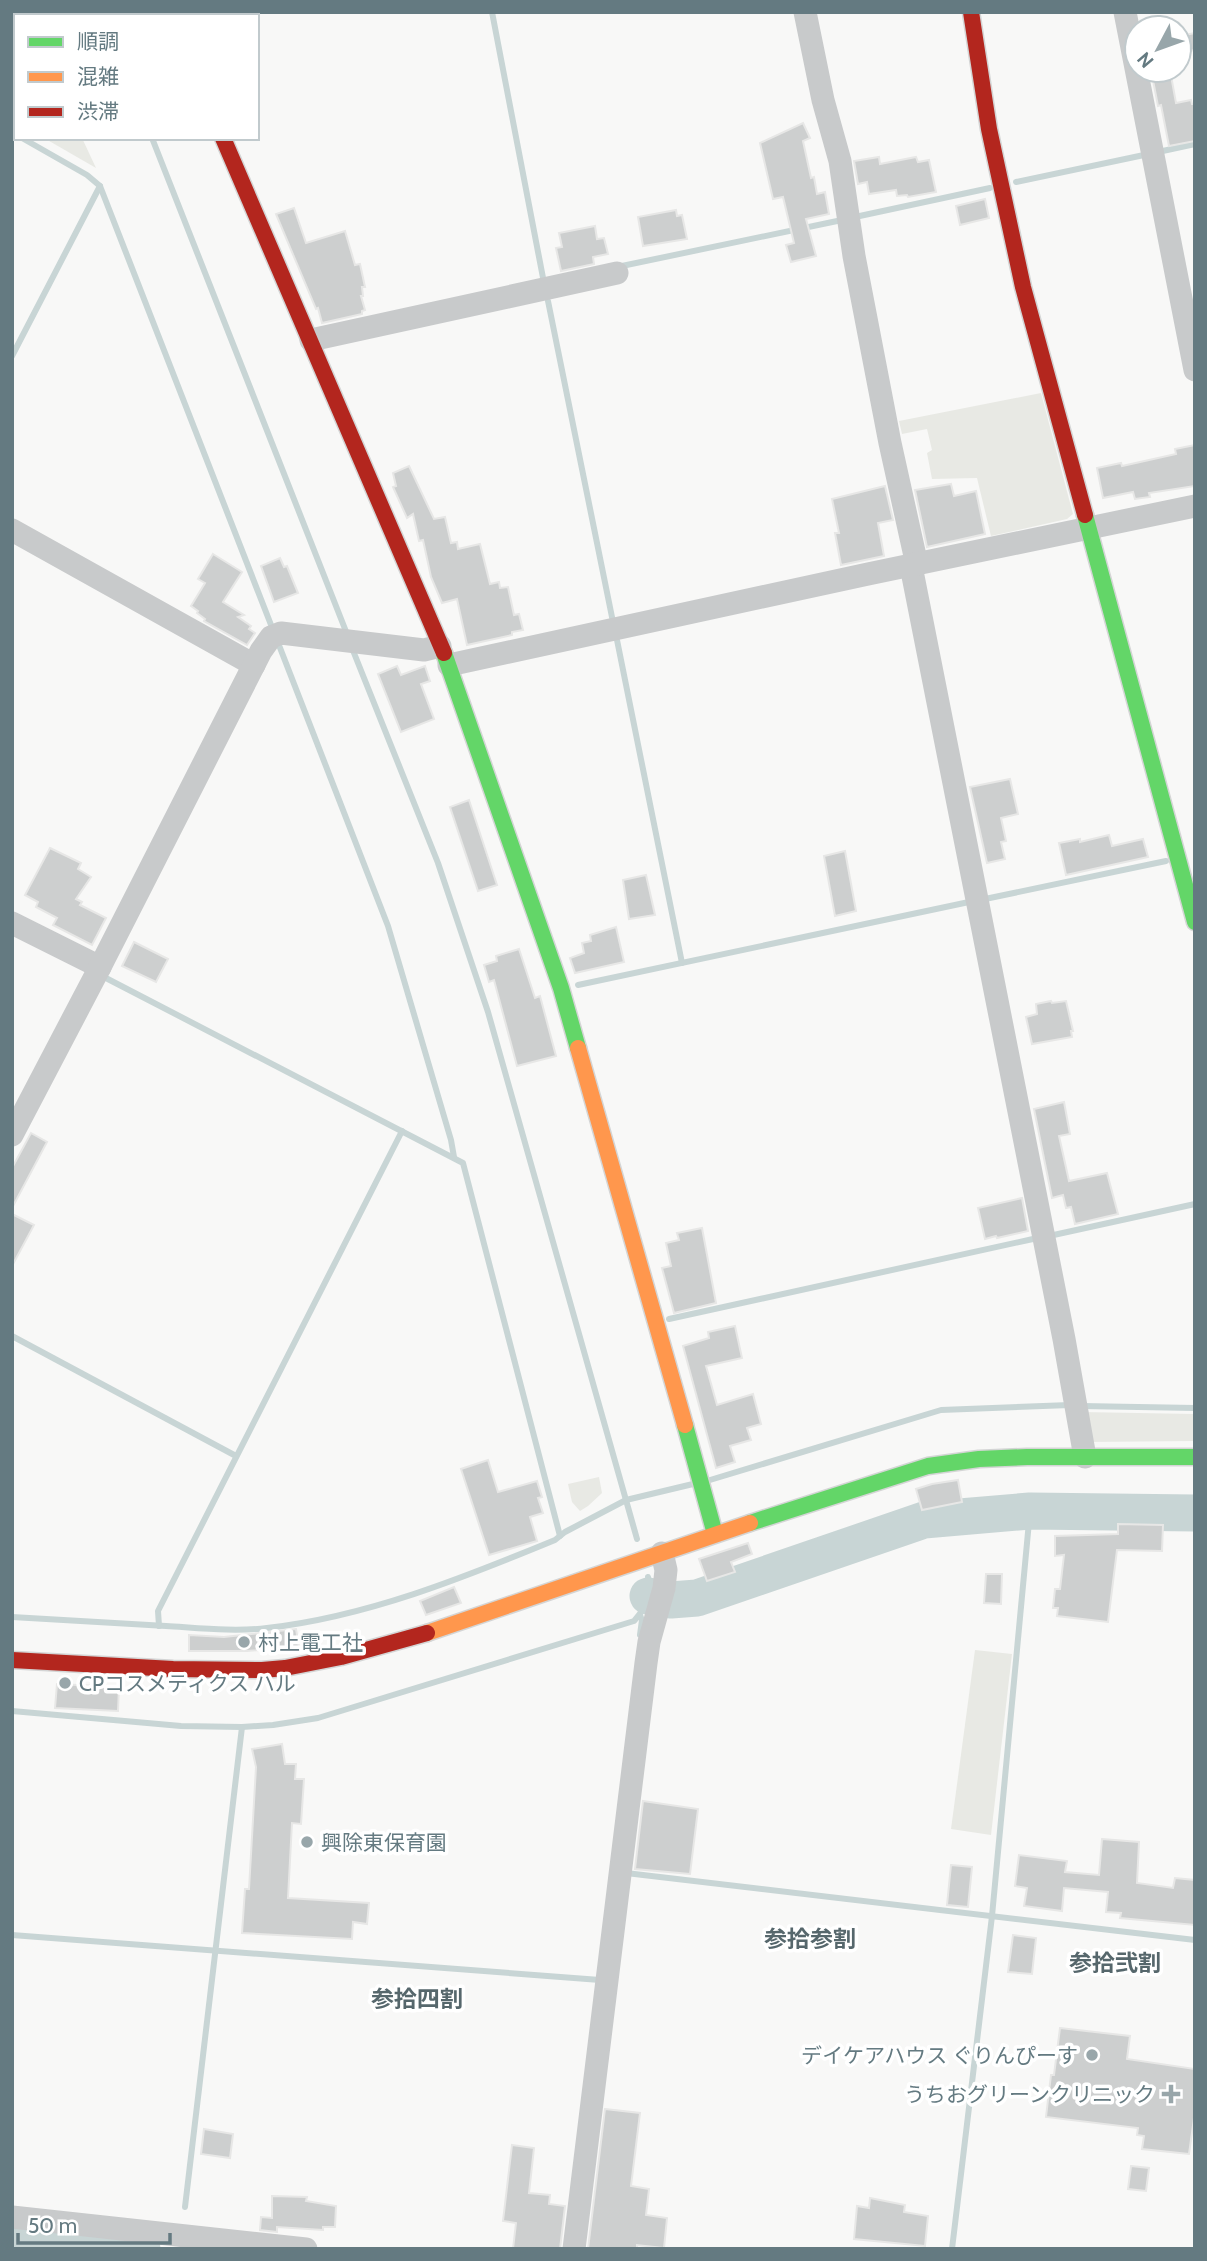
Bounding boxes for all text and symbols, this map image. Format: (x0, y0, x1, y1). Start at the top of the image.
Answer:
legend (14, 14, 259, 140)
north arrow (1123, 14, 1193, 84)
text: 順調 (77, 29, 119, 54)
text: N (1132, 47, 1159, 72)
text: 混雑 (77, 64, 119, 89)
text: 渋滞 (77, 99, 119, 124)
place label: 村上電工社 (258, 1630, 363, 1655)
marker: 村上電工社 (236, 1634, 252, 1650)
place label: CPコスメティクス ハル (79, 1671, 296, 1696)
marker: CPコスメティクス ハル (57, 1675, 73, 1691)
place label: 興除東保育園 (321, 1830, 447, 1855)
marker: 興除東保育園 (299, 1834, 315, 1850)
district label: 参拾参割 (764, 1925, 856, 1953)
district label: 参拾弐割 (1069, 1949, 1161, 1977)
district label: 参拾四割 (371, 1985, 463, 2013)
place label: デイケアハウス ぐりんぴーす (801, 2043, 1078, 2068)
marker: デイケアハウス ぐりんぴーす (1084, 2047, 1100, 2063)
place label: うちおグリーンクリニック (904, 2082, 1155, 2107)
marker: うちおグリーンクリニック (1161, 2084, 1181, 2104)
scale bar (18, 2202, 170, 2246)
text: 50 m (28, 2213, 77, 2238)

